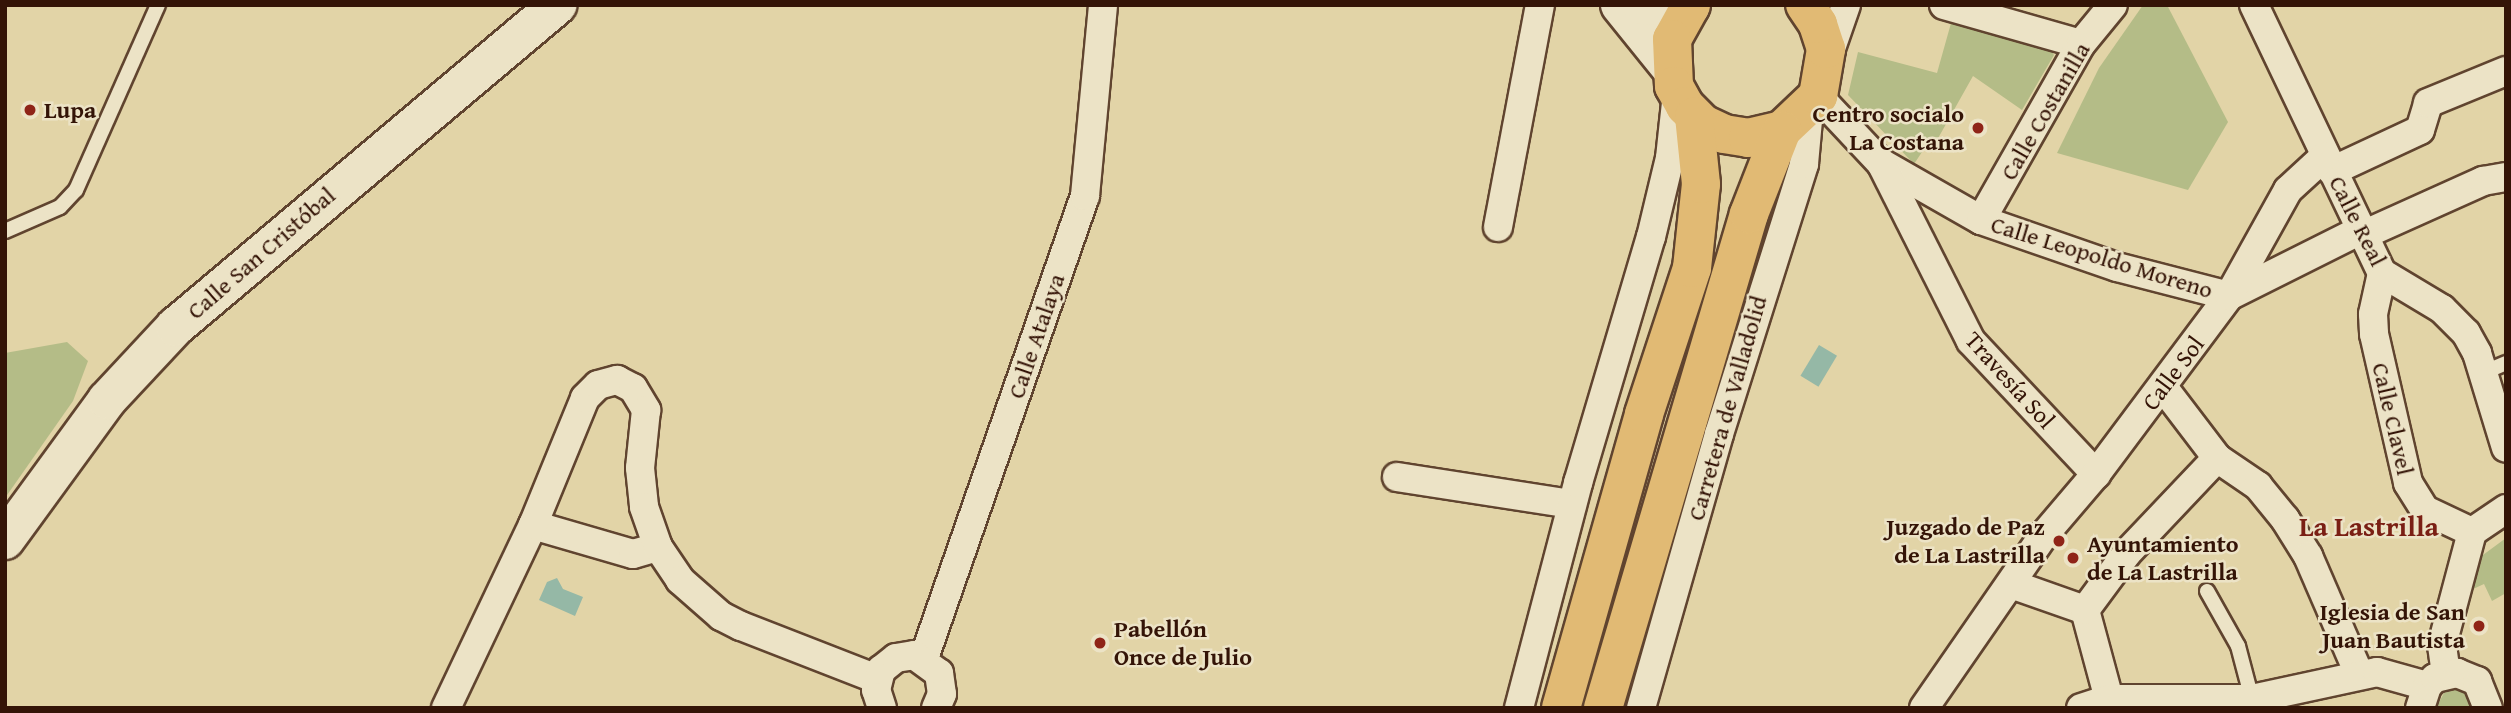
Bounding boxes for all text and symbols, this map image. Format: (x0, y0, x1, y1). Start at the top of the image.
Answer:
street label: Calle Costanilla (1994, 37, 2096, 185)
place label: Lupa (44, 96, 96, 124)
place label: Centro socialo La Costana (1813, 100, 1964, 156)
marker: Lupa (22, 102, 38, 118)
marker: Centro socialo La Costana (1970, 120, 1986, 136)
street label: Calle Real (2323, 171, 2393, 271)
street label: Calle San Cristóbal (181, 181, 341, 325)
street label: Calle Leopoldo Moreno (1988, 210, 2216, 304)
street label: Calle Atalaya (1001, 270, 1071, 402)
street label: Carretera de Valladolid (1681, 292, 1773, 524)
street label: Travesía Sol (1959, 326, 2061, 434)
street label: Calle Sol (2136, 330, 2210, 416)
street label: Calle Clavel (2366, 360, 2420, 478)
district label: La Lastrilla (2299, 509, 2439, 543)
place label: Juzgado de Paz de La Lastrilla (1886, 513, 2045, 569)
place label: Ayuntamiento de La Lastrilla (2087, 530, 2239, 586)
marker: Juzgado de Paz de La Lastrilla (2051, 533, 2067, 549)
marker: Ayuntamiento de La Lastrilla (2065, 550, 2081, 566)
place label: Iglesia de San Juan Bautista (2320, 598, 2465, 654)
place label: Pabellón Once de Julio (1114, 615, 1252, 671)
marker: Iglesia de San Juan Bautista (2471, 618, 2487, 634)
marker: Pabellón Once de Julio (1092, 635, 1108, 651)

